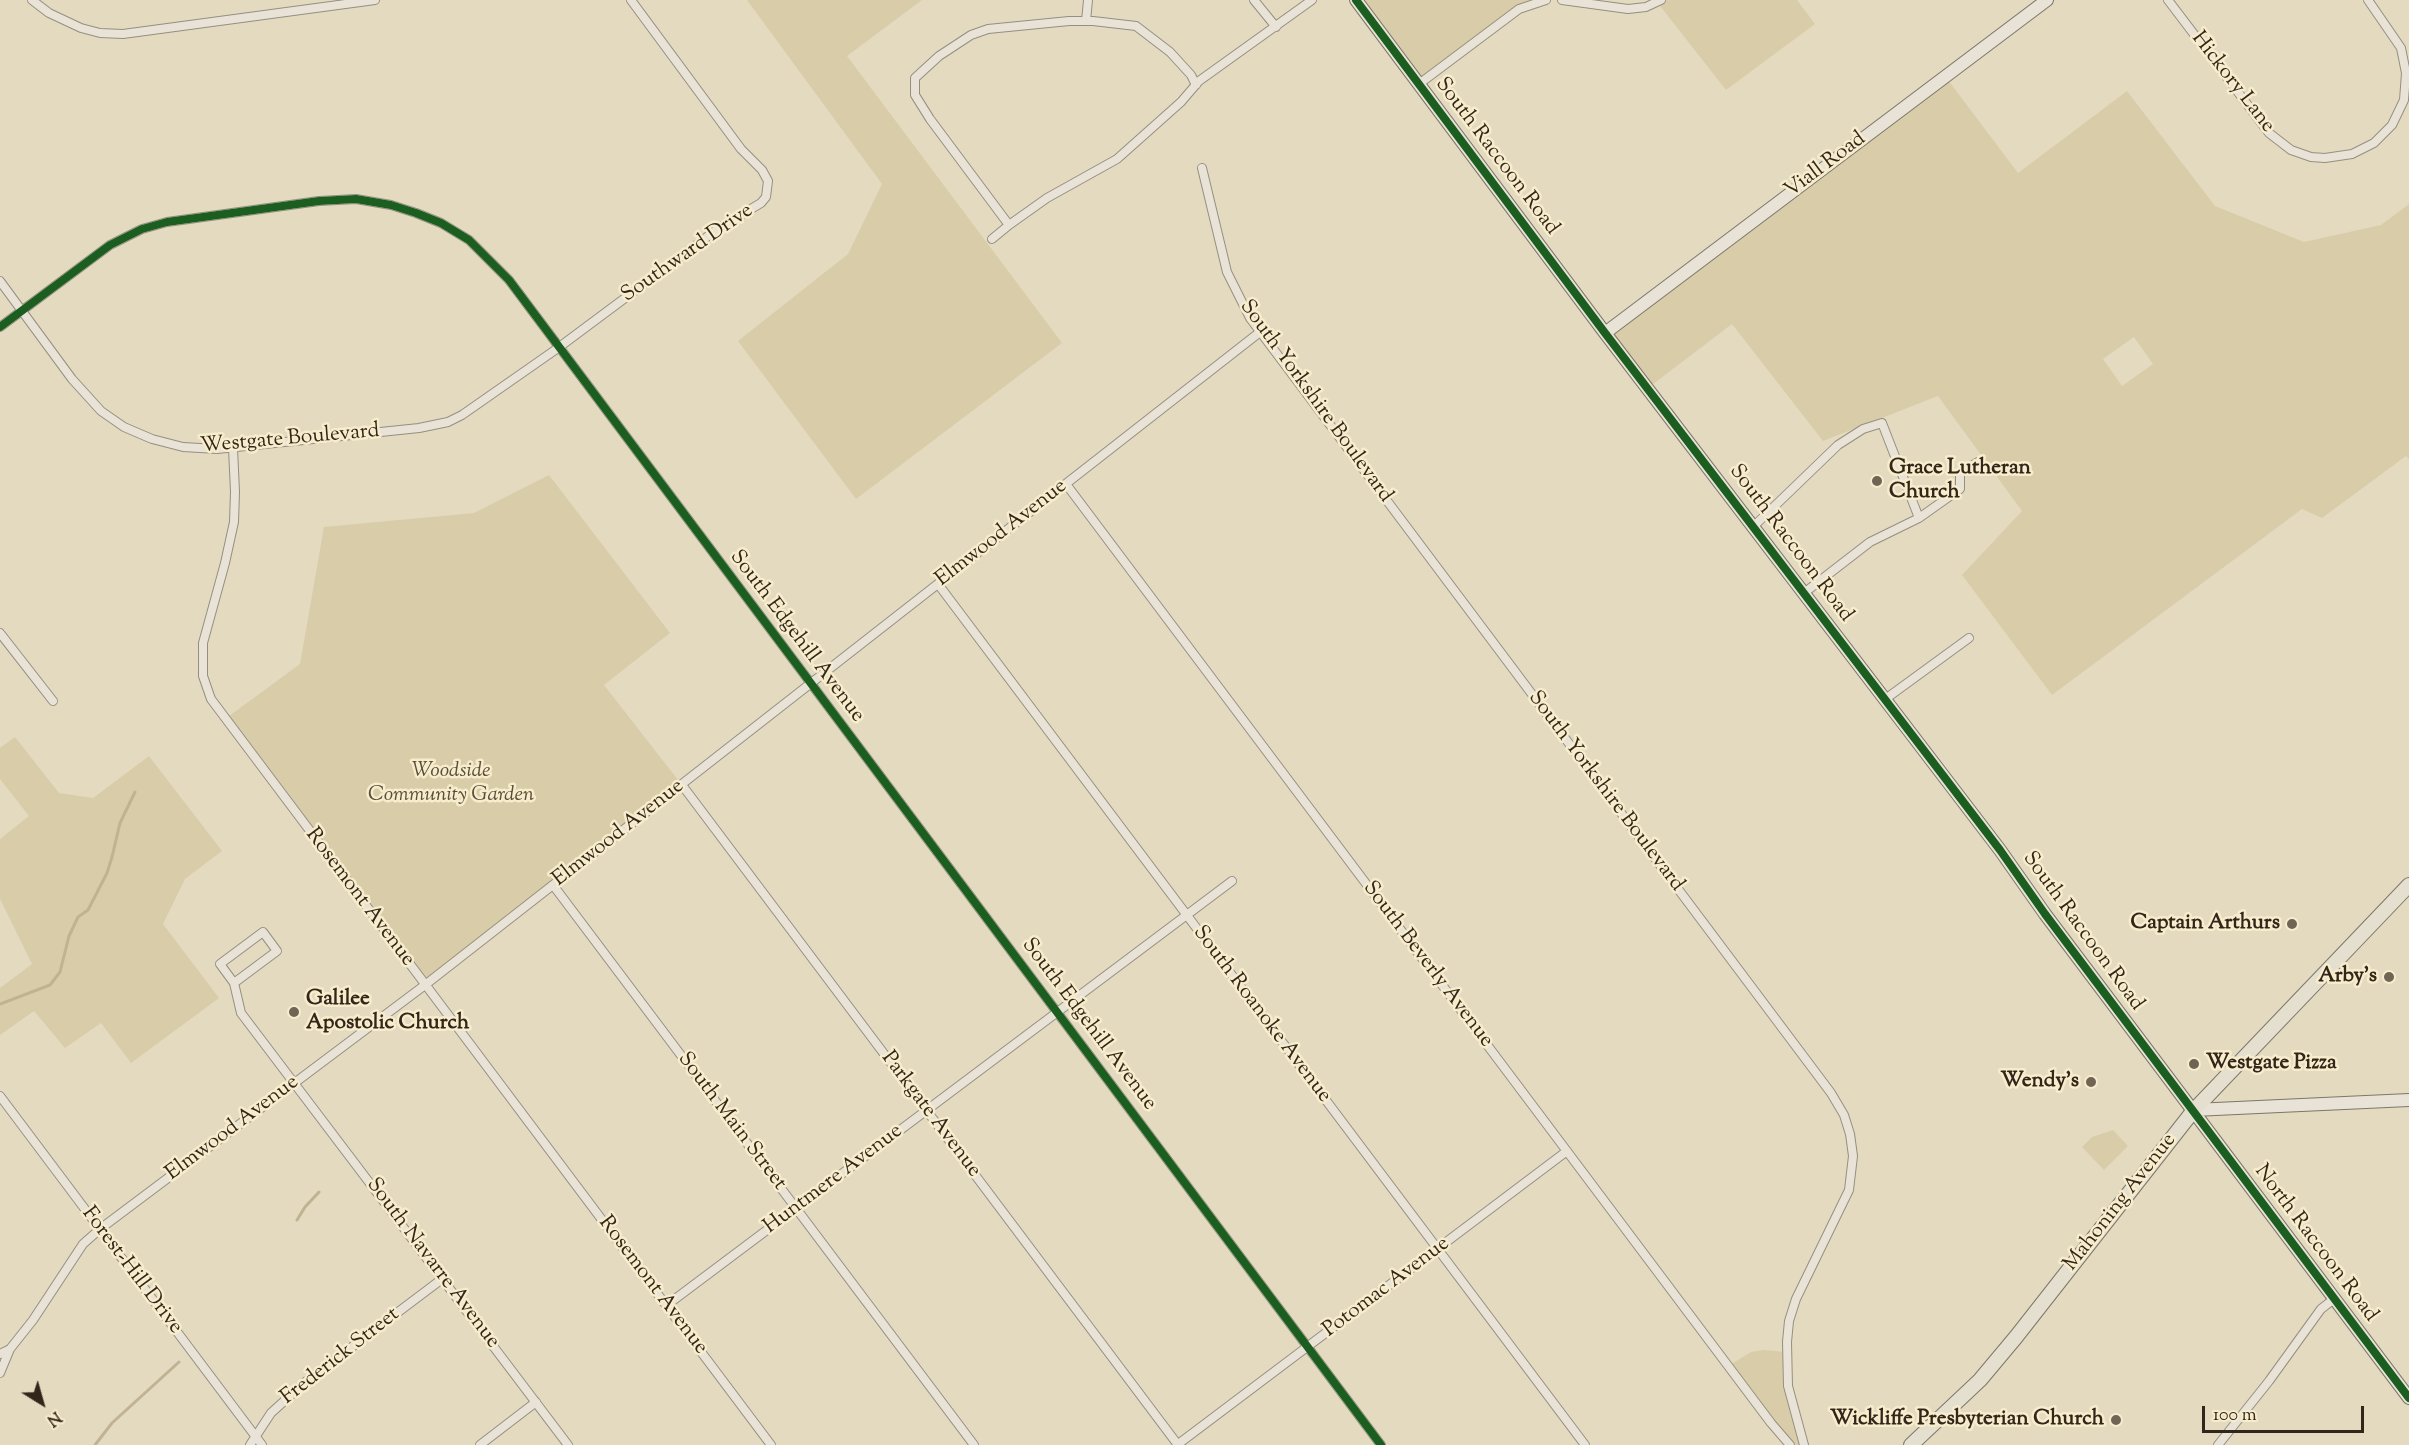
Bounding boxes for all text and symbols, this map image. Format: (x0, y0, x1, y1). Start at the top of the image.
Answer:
street label: Hickory Lane (2185, 27, 2279, 139)
street label: South Raccoon Road (1429, 73, 1563, 241)
street label: Viall Road (1781, 127, 1871, 205)
street label: Southward Drive (617, 199, 759, 309)
street label: South Yorkshire Boulevard (1233, 296, 1397, 508)
street label: Westgate Boulevard (199, 420, 381, 460)
place label: Grace Lutheran Church (1889, 456, 2031, 506)
street label: South Raccoon Road (1723, 460, 1857, 628)
marker: Grace Lutheran Church (1870, 474, 1884, 488)
street label: Elmwood Avenue (931, 475, 1073, 593)
street label: South Edgehill Avenue (723, 546, 869, 728)
street label: South Yorkshire Boulevard (1521, 687, 1689, 897)
park label: Woodside Community Garden (368, 759, 534, 809)
street label: Elmwood Avenue (548, 775, 690, 893)
street label: Rosemont Avenue (299, 824, 419, 972)
street label: South Raccoon Road (2016, 847, 2148, 1017)
street label: South Beverly Avenue (1356, 877, 1498, 1053)
place label: Captain Arthurs (2131, 911, 2280, 937)
marker: Captain Arthurs (2285, 917, 2299, 931)
street label: South Roanoke Avenue (1186, 922, 1336, 1108)
street label: South Edgehill Avenue (1015, 934, 1161, 1116)
place label: Arby's (2318, 964, 2377, 990)
marker: Arby's (2382, 970, 2396, 984)
place label: Galilee Apostolic Church (306, 987, 469, 1037)
marker: Galilee Apostolic Church (287, 1005, 301, 1019)
street label: Parkgate Avenue (874, 1047, 986, 1183)
street label: South Main Street (671, 1048, 791, 1196)
place label: Westgate Pizza (2206, 1051, 2337, 1077)
marker: Westgate Pizza (2187, 1057, 2201, 1071)
place label: Wendy's (2000, 1069, 2079, 1095)
street label: Elmwood Avenue (162, 1071, 304, 1187)
marker: Wendy's (2084, 1075, 2098, 1089)
street label: Huntmere Avenue (760, 1120, 908, 1240)
street label: Mahoning Avenue (2059, 1129, 2183, 1277)
street label: North Raccoon Road (2248, 1160, 2382, 1328)
street label: South Navarre Avenue (360, 1174, 504, 1354)
street label: Forest-Hill Drive (75, 1203, 187, 1339)
street label: Rosemont Avenue (592, 1212, 712, 1360)
street label: Potomac Avenue (1319, 1232, 1455, 1344)
street label: Frederick Street (277, 1303, 405, 1411)
north arrow (12, 1373, 72, 1433)
scale bar (2205, 1394, 2367, 1432)
text: 100 m (2213, 1403, 2257, 1429)
text: N (41, 1405, 65, 1431)
place label: Wickliffe Presbyterian Church (1830, 1407, 2104, 1433)
marker: Wickliffe Presbyterian Church (2109, 1413, 2123, 1427)

